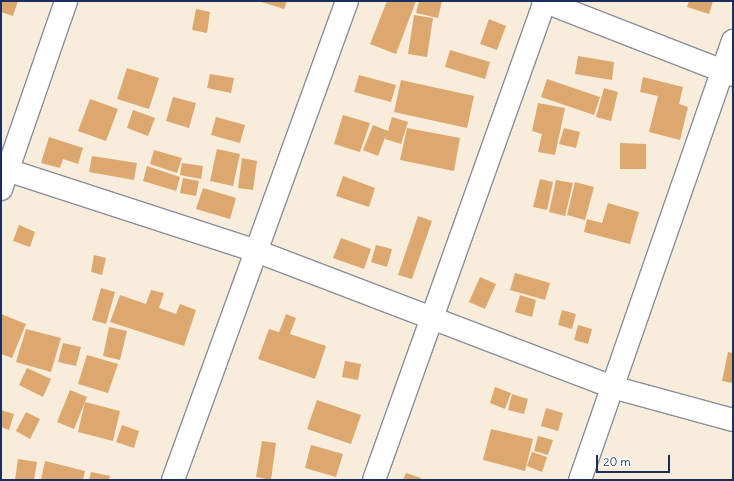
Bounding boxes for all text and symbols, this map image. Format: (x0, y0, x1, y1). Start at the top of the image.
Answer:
scale bar (598, 447, 672, 473)
text: 20 m (603, 454, 631, 469)

